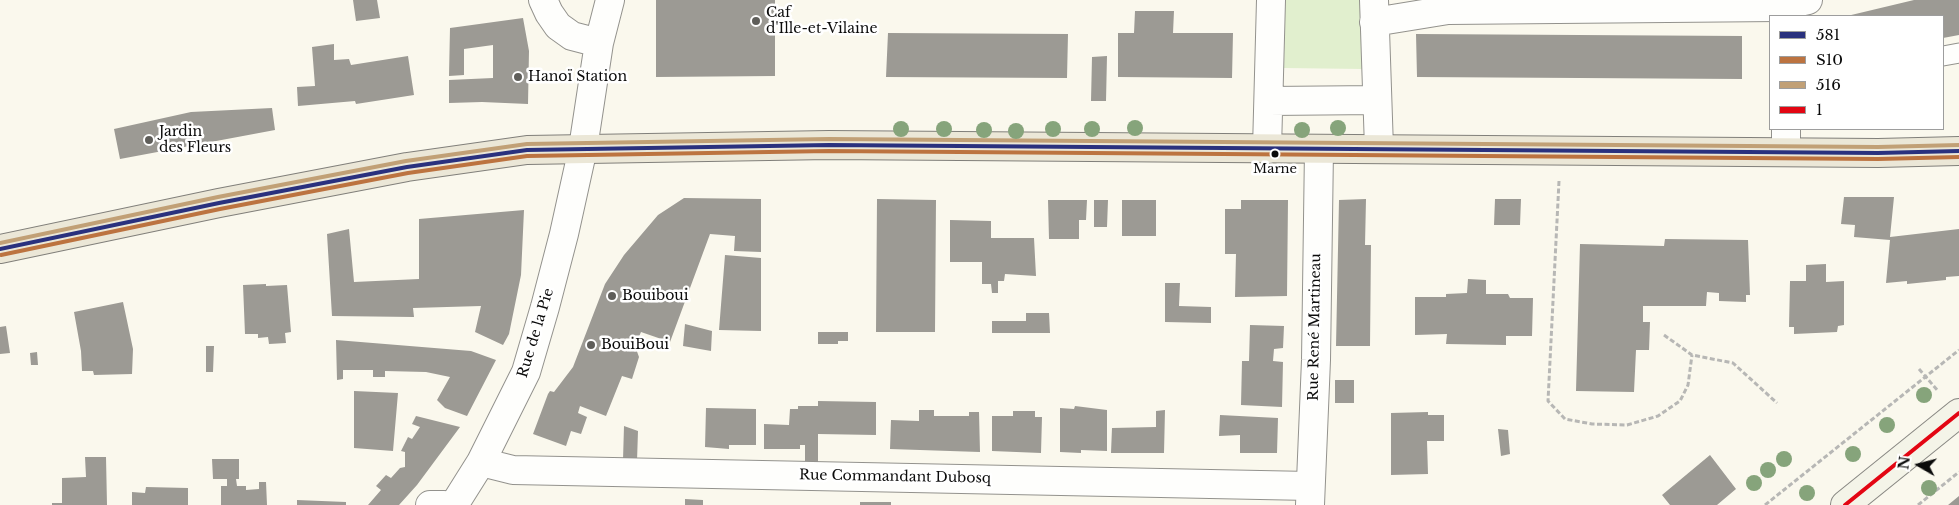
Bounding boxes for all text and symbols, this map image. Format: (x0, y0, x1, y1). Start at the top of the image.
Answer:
place label: Caf d'Ille-et-Vilaine (766, 5, 877, 38)
marker: Caf d'Ille-et-Vilaine (750, 15, 762, 27)
legend (1769, 15, 1944, 130)
text: 581 (1816, 25, 1840, 44)
text: S10 (1816, 50, 1843, 69)
place label: Hanoï Station (528, 69, 627, 85)
marker: Hanoï Station (512, 71, 524, 83)
text: 516 (1816, 75, 1841, 94)
text: 1 (1816, 100, 1823, 119)
place label: Jardin des Fleurs (159, 124, 231, 156)
marker: Jardin des Fleurs (143, 134, 155, 146)
marker: Marne (1270, 149, 1280, 159)
place label: Marne (1253, 161, 1297, 177)
street label: Rue René Martineau (1305, 253, 1325, 401)
street label: Rue de la Pie (514, 286, 558, 380)
place label: Bouiboui (622, 288, 689, 304)
marker: Bouiboui (606, 290, 618, 302)
place label: BouiBoui (601, 337, 669, 353)
marker: BouiBoui (585, 339, 597, 351)
north arrow (1894, 440, 1944, 490)
text: N (1894, 455, 1914, 471)
street label: Rue Commandant Dubosq (799, 467, 991, 487)

